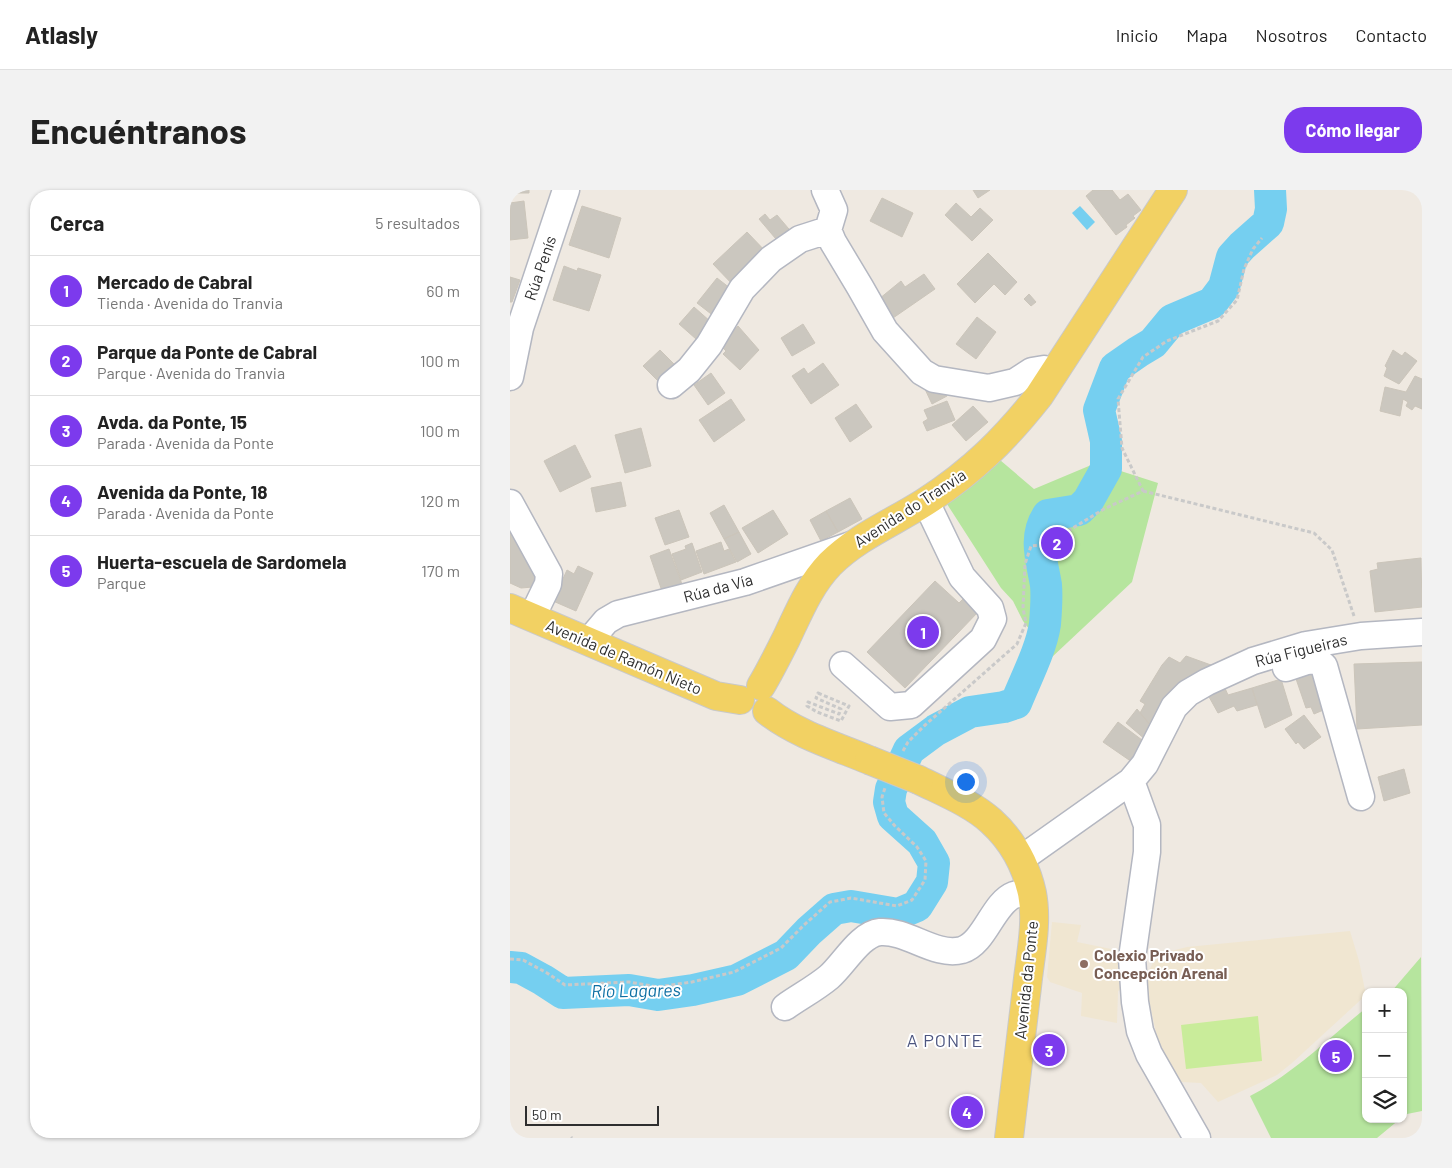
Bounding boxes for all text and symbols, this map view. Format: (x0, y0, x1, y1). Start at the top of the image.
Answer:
text: Atlasly (25, 20, 98, 49)
text: Inicio (1116, 24, 1158, 46)
text: Mapa (1186, 24, 1228, 46)
text: Nosotros (1256, 24, 1327, 46)
text: Contacto (1355, 24, 1427, 46)
button: Cómo llegar (1284, 107, 1422, 153)
text: Encuéntranos (30, 109, 247, 151)
text: Cerca (50, 210, 104, 235)
text: 5 resultados (375, 213, 460, 232)
street label: Rúa Penís (520, 233, 559, 303)
text: Mercado de Cabral (97, 270, 252, 293)
text: 1 (63, 281, 69, 300)
text: 60 m (426, 281, 460, 300)
text: Tienda · Avenida do Tranvia (97, 293, 283, 312)
text: Parque da Ponte de Cabral (97, 340, 317, 363)
text: 2 (62, 351, 70, 370)
text: 100 m (420, 351, 460, 370)
text: Parque · Avenida do Tranvia (97, 363, 285, 382)
text: Avda. da Ponte, 15 (97, 410, 247, 433)
text: 3 (62, 421, 70, 440)
text: 100 m (420, 421, 460, 440)
text: Parada · Avenida da Ponte (97, 433, 274, 452)
street label: Avenida do Tranvia (850, 464, 969, 551)
text: Avenida da Ponte, 18 (97, 480, 267, 503)
text: 4 (61, 491, 71, 510)
text: 120 m (420, 491, 460, 510)
text: Parada · Avenida da Ponte (97, 503, 274, 522)
pin: 2 (1041, 524, 1073, 562)
text: Huerta-escuela de Sardomela (97, 550, 347, 573)
text: 5 (62, 561, 70, 580)
text: 170 m (421, 561, 460, 580)
street label: Rúa da Vía (681, 569, 755, 606)
text: Parque (97, 573, 146, 592)
pin: 1 (907, 613, 939, 651)
street label: Avenida de Ramón Nieto (543, 615, 705, 698)
street label: Rúa Figueiras (1253, 629, 1349, 670)
your location (953, 769, 979, 795)
street label: Avenida da Ponte (1010, 920, 1041, 1040)
place label: Colexio Privado Concepción Arenal (1094, 945, 1228, 982)
marker: Colexio Privado Concepción Arenal (1078, 958, 1090, 970)
water label: Río Lagares (591, 978, 681, 1002)
map controls (1362, 988, 1407, 1123)
button: + (1362, 988, 1407, 1033)
district label: A PONTE (907, 1029, 983, 1051)
pin: 3 (1033, 1031, 1065, 1069)
button: − (1362, 1033, 1407, 1078)
pin: 5 (1320, 1037, 1352, 1075)
button: layers (1362, 1078, 1407, 1123)
pin: 4 (951, 1093, 983, 1131)
scale bar (525, 1103, 659, 1126)
text: 50 m (532, 1106, 561, 1123)

